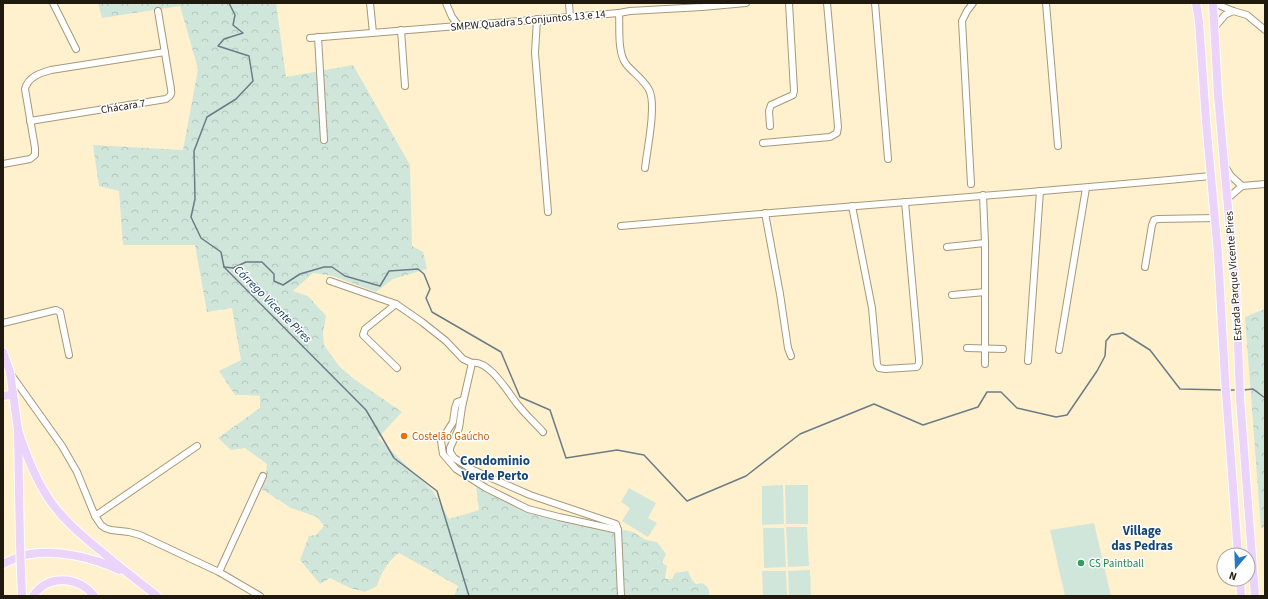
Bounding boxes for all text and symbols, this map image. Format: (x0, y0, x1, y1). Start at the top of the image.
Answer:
street label: SMPW Quadra 5 Conjuntos 13 e 14 (450, 6, 607, 35)
street label: Chácara 7 (100, 96, 146, 117)
street label: Estrada Parque Vicente Pires (1221, 210, 1246, 341)
water label: Córrego Vicente Pires (230, 262, 315, 347)
place label: Costelão Gaúcho (412, 429, 489, 444)
marker: Costelão Gaúcho (399, 431, 409, 441)
district label: Condominio Verde Perto (460, 452, 530, 485)
district label: Village das Pedras (1111, 522, 1173, 555)
north arrow (1216, 547, 1256, 587)
place label: CS Paintball (1089, 556, 1144, 571)
marker: CS Paintball (1076, 558, 1086, 568)
text: N (1227, 568, 1239, 584)

